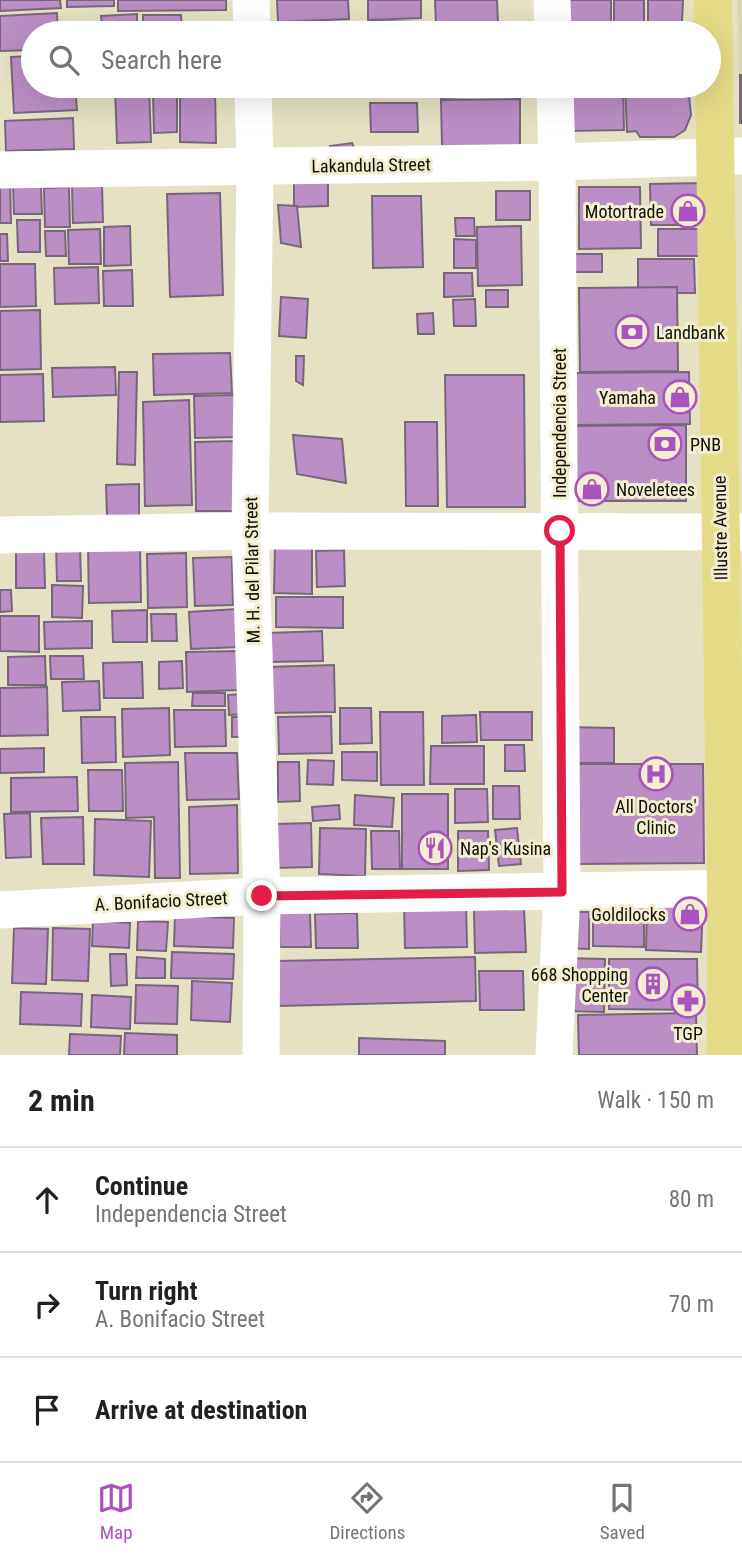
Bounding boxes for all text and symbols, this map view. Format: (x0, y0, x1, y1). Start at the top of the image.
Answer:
search box (21, 21, 721, 98)
icon: search (45, 41, 83, 79)
text: Search here (101, 45, 222, 75)
street label: Lakandula Street (311, 153, 431, 177)
shop icon: Motortrade (669, 192, 707, 230)
place label: Motortrade (585, 201, 664, 222)
bank icon: Landbank (613, 313, 651, 351)
place label: Landbank (656, 322, 725, 343)
street label: Independencia Street (549, 348, 570, 498)
shop icon: Yamaha (661, 378, 699, 416)
place label: Yamaha (599, 387, 656, 408)
bank icon: PNB (646, 425, 684, 463)
place label: PNB (690, 434, 721, 455)
shop icon: Noveletees (573, 470, 611, 508)
street label: Illustre Avenue (709, 475, 731, 581)
place label: Noveletees (616, 479, 695, 500)
street label: M. H. del Pilar Street (240, 496, 264, 644)
route start (544, 515, 575, 546)
hospital icon: All Doctors' Clinic (637, 755, 675, 793)
place label: All Doctors' Clinic (615, 796, 697, 838)
restaurant icon: Nap's Kusina (416, 829, 454, 867)
place label: Nap's Kusina (460, 838, 551, 859)
route end (246, 880, 277, 911)
street label: A. Bonifacio Street (94, 887, 228, 915)
shop icon: Goldilocks (671, 895, 709, 933)
place label: Goldilocks (591, 904, 666, 925)
place label: 668 Shopping Center (531, 964, 629, 1006)
building icon: 668 Shopping Center (634, 965, 672, 1003)
pharmacy icon: TGP (669, 982, 707, 1020)
place label: TGP (673, 1023, 703, 1044)
text: 2 min (28, 1083, 95, 1118)
text: Walk · 150 m (597, 1087, 714, 1114)
text: Continue (95, 1171, 188, 1201)
icon: ahead (28, 1181, 66, 1219)
text: 80 m (669, 1186, 714, 1213)
text: Independencia Street (95, 1201, 287, 1228)
text: Turn right (95, 1276, 197, 1306)
icon: right (28, 1286, 66, 1324)
text: 70 m (669, 1291, 714, 1318)
text: A. Bonifacio Street (95, 1306, 265, 1333)
icon: arrive (28, 1391, 66, 1429)
text: Arrive at destination (95, 1395, 307, 1425)
tab: Map (97, 1479, 135, 1544)
tab: Directions (329, 1479, 405, 1544)
tab: Saved (600, 1479, 645, 1544)

